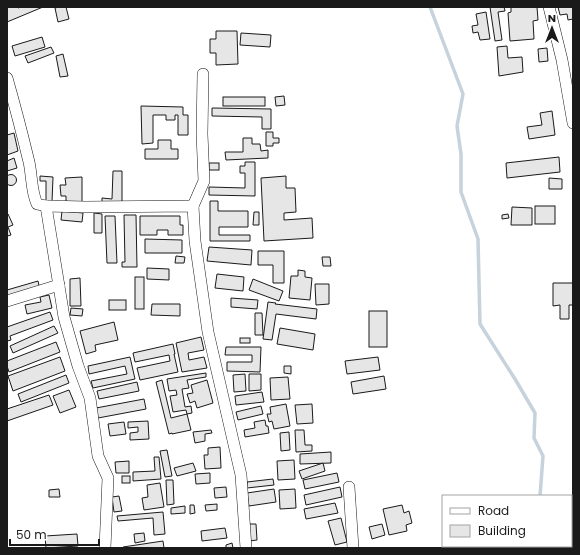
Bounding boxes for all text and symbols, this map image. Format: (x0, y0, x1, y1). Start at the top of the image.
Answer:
north arrow (532, 8, 572, 48)
text: N (548, 10, 556, 26)
legend (442, 495, 572, 547)
text: Road (478, 502, 509, 519)
scale bar (10, 521, 99, 547)
text: Building (478, 522, 526, 539)
text: 50 m (16, 526, 47, 543)

